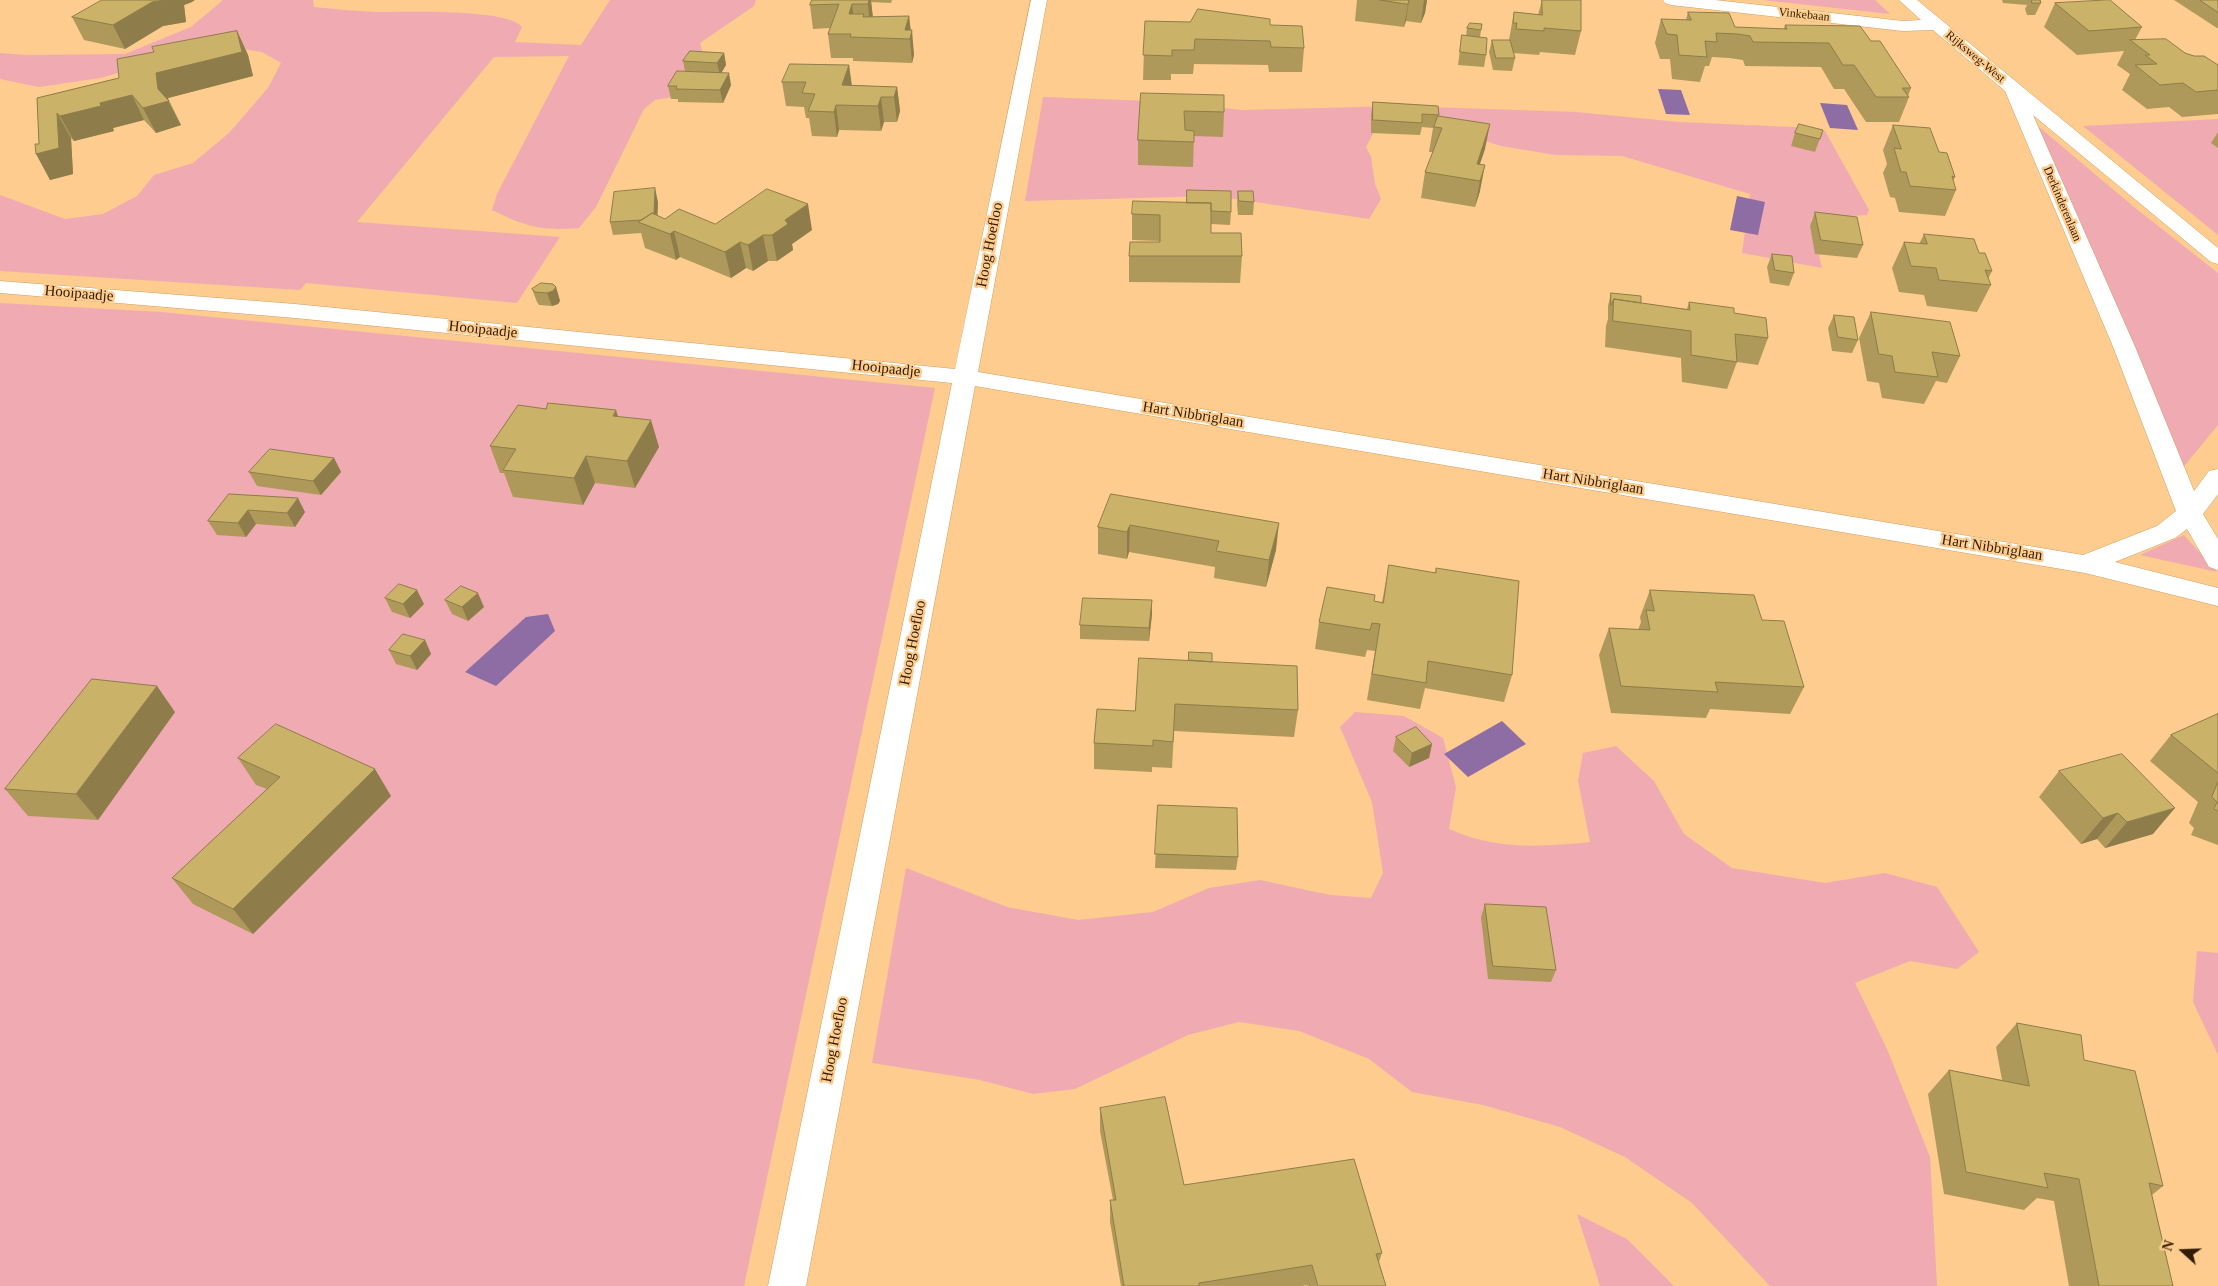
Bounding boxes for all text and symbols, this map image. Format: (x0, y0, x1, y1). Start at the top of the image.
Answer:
street label: Vinkebaan (1778, 5, 1830, 25)
street label: Rijksweg-West (1942, 28, 2008, 86)
street label: Derkinderenlaan (2040, 164, 2084, 244)
street label: Hoog Hoefloo (973, 201, 1007, 289)
street label: Hooipaadje (44, 282, 114, 306)
street label: Hooipaadje (448, 317, 518, 343)
street label: Hooipaadje (851, 356, 921, 382)
street label: Hart Nibbriglaan (1141, 398, 1245, 432)
street label: Hart Nibbriglaan (1541, 465, 1645, 499)
street label: Hart Nibbriglaan (1940, 531, 2044, 565)
street label: Hoog Hoefloo (896, 599, 930, 687)
street label: Hoog Hoefloo (818, 996, 852, 1084)
north arrow (2158, 1226, 2208, 1276)
text: N (2160, 1238, 2177, 1253)

